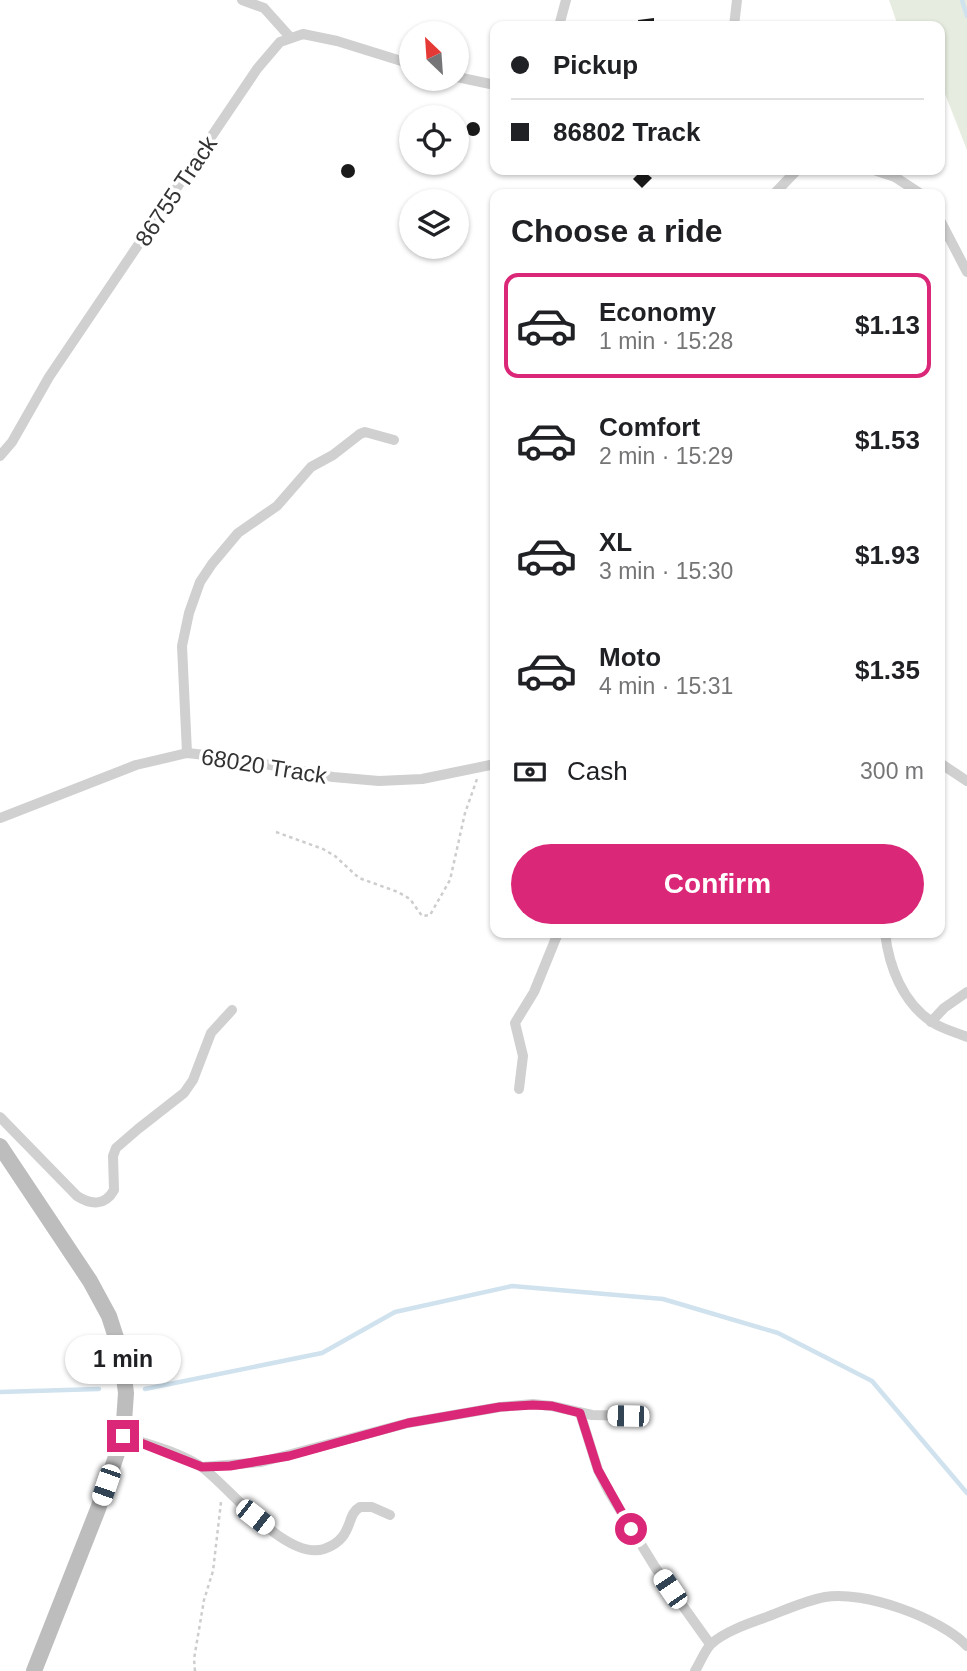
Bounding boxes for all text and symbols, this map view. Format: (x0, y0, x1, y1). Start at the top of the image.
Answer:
north arrow (399, 21, 469, 91)
map controls (399, 21, 469, 259)
text: Pickup (553, 50, 638, 80)
button: locate (399, 105, 469, 175)
text: 86802 Track (553, 117, 700, 147)
street label: 86755 Track (130, 131, 222, 251)
button: layers (399, 189, 469, 259)
text: Choose a ride (511, 213, 723, 249)
icon: car (515, 294, 578, 357)
text: Economy (599, 297, 716, 327)
text: $1.13 (855, 310, 920, 340)
text: 1 min · 15:28 (599, 328, 733, 354)
icon: car (515, 409, 578, 472)
text: Comfort (599, 412, 700, 442)
text: $1.53 (855, 425, 920, 455)
text: 2 min · 15:29 (599, 443, 733, 469)
icon: car (515, 524, 578, 587)
text: XL (599, 527, 632, 557)
text: $1.93 (855, 540, 920, 570)
text: 3 min · 15:30 (599, 558, 733, 584)
icon: car (515, 639, 578, 702)
text: Moto (599, 642, 661, 672)
text: $1.35 (855, 655, 920, 685)
text: 4 min · 15:31 (599, 673, 733, 699)
street label: 68020 Track (199, 743, 329, 789)
icon: cash (511, 753, 549, 791)
text: Cash (567, 756, 628, 786)
text: 300 m (860, 758, 924, 784)
button: Confirm (511, 844, 924, 924)
callout: 1 min (65, 1334, 181, 1384)
text: 1 min (93, 1346, 153, 1372)
car (607, 1405, 650, 1427)
route end (107, 1420, 139, 1452)
car (90, 1462, 123, 1508)
car (232, 1496, 279, 1538)
route start (615, 1513, 647, 1545)
car (650, 1566, 691, 1612)

